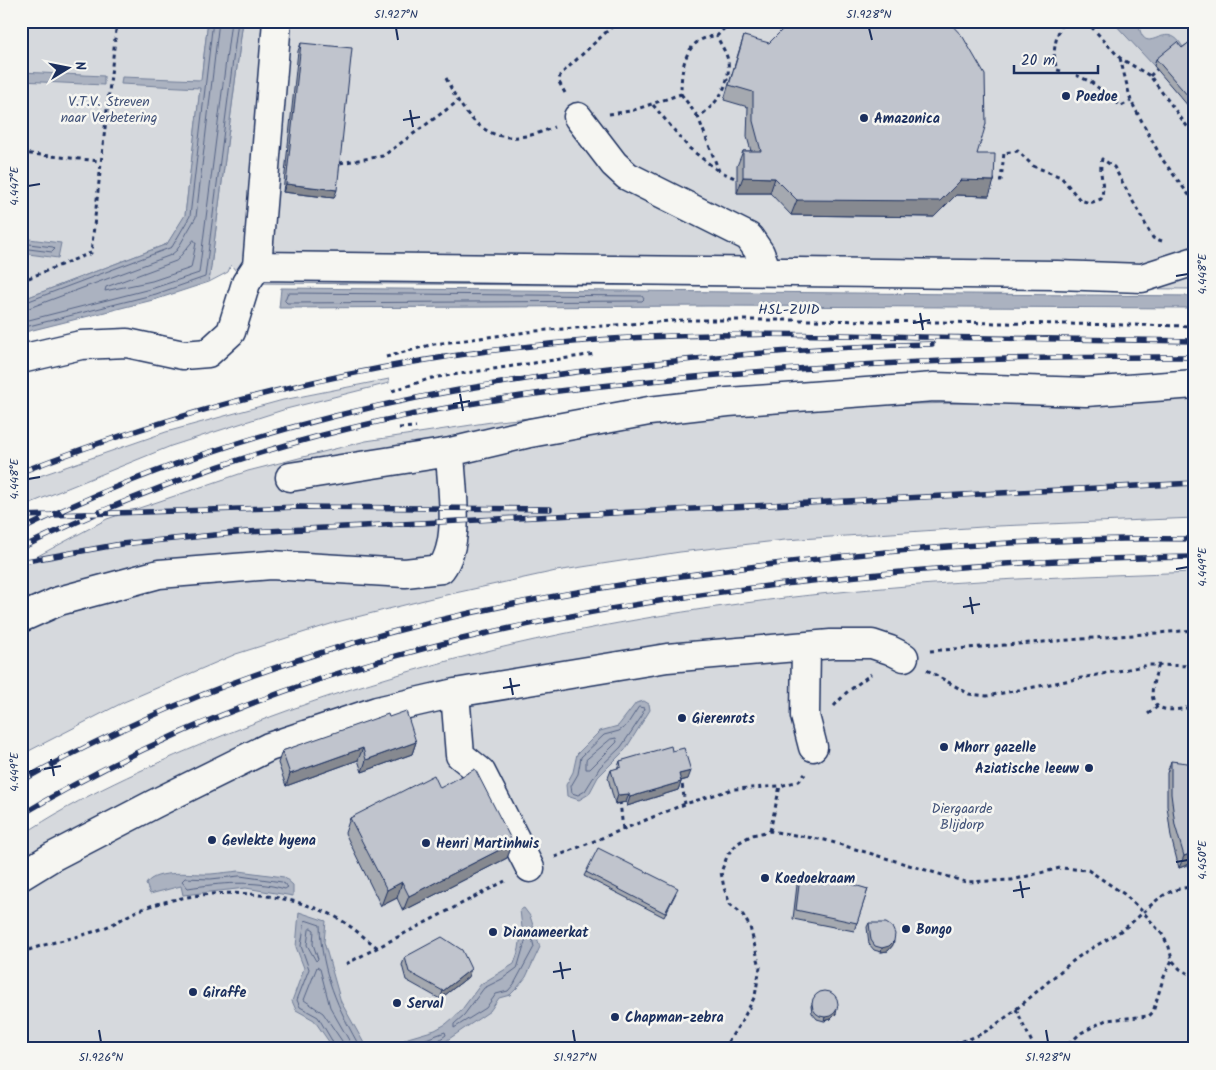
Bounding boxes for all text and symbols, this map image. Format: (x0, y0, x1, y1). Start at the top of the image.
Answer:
text: 51.927°N (374, 5, 418, 24)
text: 51.928°N (846, 5, 892, 24)
north arrow (42, 42, 92, 92)
scale bar (1014, 42, 1097, 74)
text: 20 m (1021, 49, 1055, 73)
text: N (68, 60, 91, 72)
place label: Poedoe (1076, 86, 1118, 108)
marker: Poedoe (1060, 90, 1072, 102)
park label: V.T.V. Streven naar Verbetering (61, 91, 157, 129)
place label: Amazonica (874, 108, 940, 130)
marker: Amazonica (858, 112, 870, 124)
text: 4.447°E (5, 165, 24, 206)
text: 4.448°E (1193, 253, 1212, 295)
street label: HSL-ZUID (758, 299, 820, 321)
text: 4.448°E (5, 458, 24, 500)
text: 4.449°E (1193, 546, 1212, 587)
place label: Gierenrots (692, 708, 755, 730)
marker: Gierenrots (676, 712, 688, 724)
place label: Mhorr gazelle (954, 737, 1036, 759)
marker: Mhorr gazelle (938, 741, 950, 753)
text: 4.449°E (5, 751, 24, 792)
place label: Aziatische leeuw (975, 758, 1080, 780)
marker: Aziatische leeuw (1083, 762, 1095, 774)
park label: Diergaarde Blijdorp (932, 798, 993, 836)
place label: Gevlekte hyena (222, 830, 316, 852)
place label: Henri Martinhuis (436, 833, 540, 855)
marker: Gevlekte hyena (206, 834, 218, 846)
marker: Henri Martinhuis (420, 837, 432, 849)
text: 4.450°E (1193, 839, 1212, 880)
place label: Koedoekraam (775, 868, 856, 890)
marker: Koedoekraam (759, 872, 771, 884)
place label: Bongo (916, 919, 953, 941)
place label: Dianameerkat (503, 922, 589, 944)
marker: Bongo (900, 923, 912, 935)
marker: Dianameerkat (487, 926, 499, 938)
place label: Giraffe (203, 982, 246, 1004)
marker: Giraffe (187, 986, 199, 998)
place label: Serval (407, 993, 444, 1015)
marker: Serval (391, 997, 403, 1009)
place label: Chapman-zebra (625, 1007, 724, 1029)
marker: Chapman-zebra (609, 1011, 621, 1023)
text: 51.926°N (79, 1048, 123, 1067)
text: 51.927°N (553, 1048, 597, 1067)
text: 51.928°N (1025, 1048, 1071, 1067)

